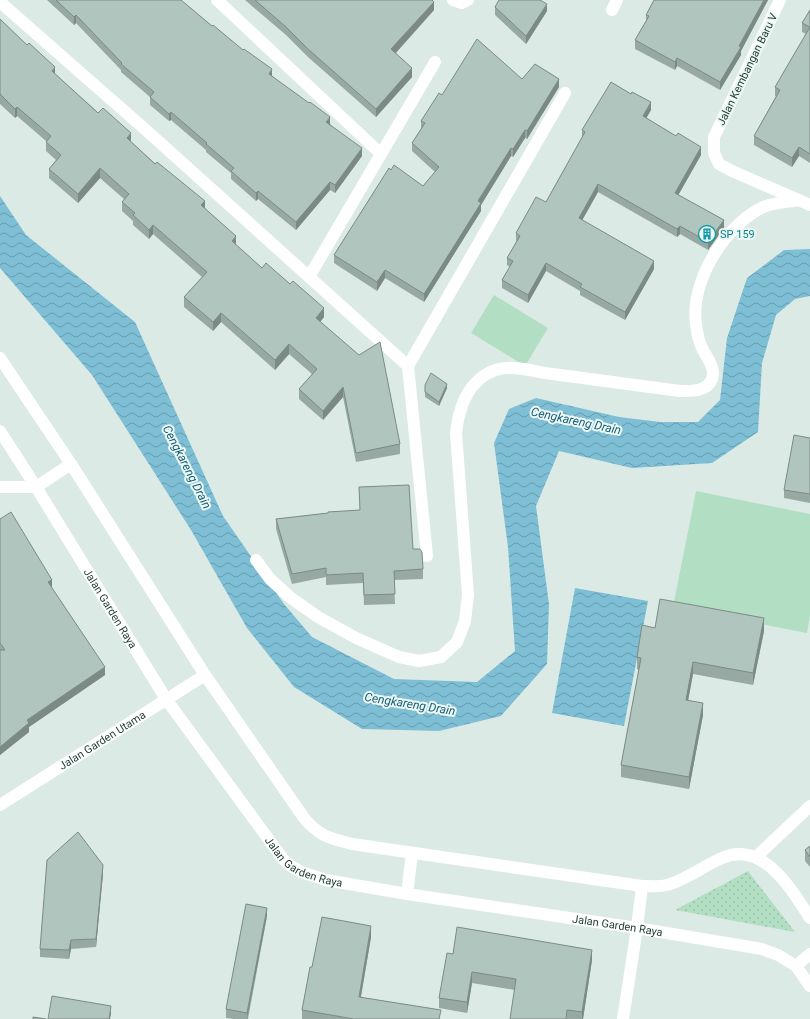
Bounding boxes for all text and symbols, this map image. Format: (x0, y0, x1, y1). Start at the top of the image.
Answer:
street label: Jalan Kembangan Baru V (715, 11, 780, 127)
building icon: SP 159 (697, 224, 717, 244)
place label: SP 159 (720, 228, 755, 241)
water label: Cengkareng Drain (530, 405, 622, 437)
water label: Cengkareng Drain (160, 423, 214, 511)
street label: Jalan Garden Raya (81, 566, 139, 651)
water label: Cengkareng Drain (364, 690, 456, 718)
street label: Jalan Garden Utama (57, 708, 148, 773)
street label: Jalan Garden Raya (262, 834, 343, 890)
street label: Jalan Garden Raya (571, 913, 664, 939)

